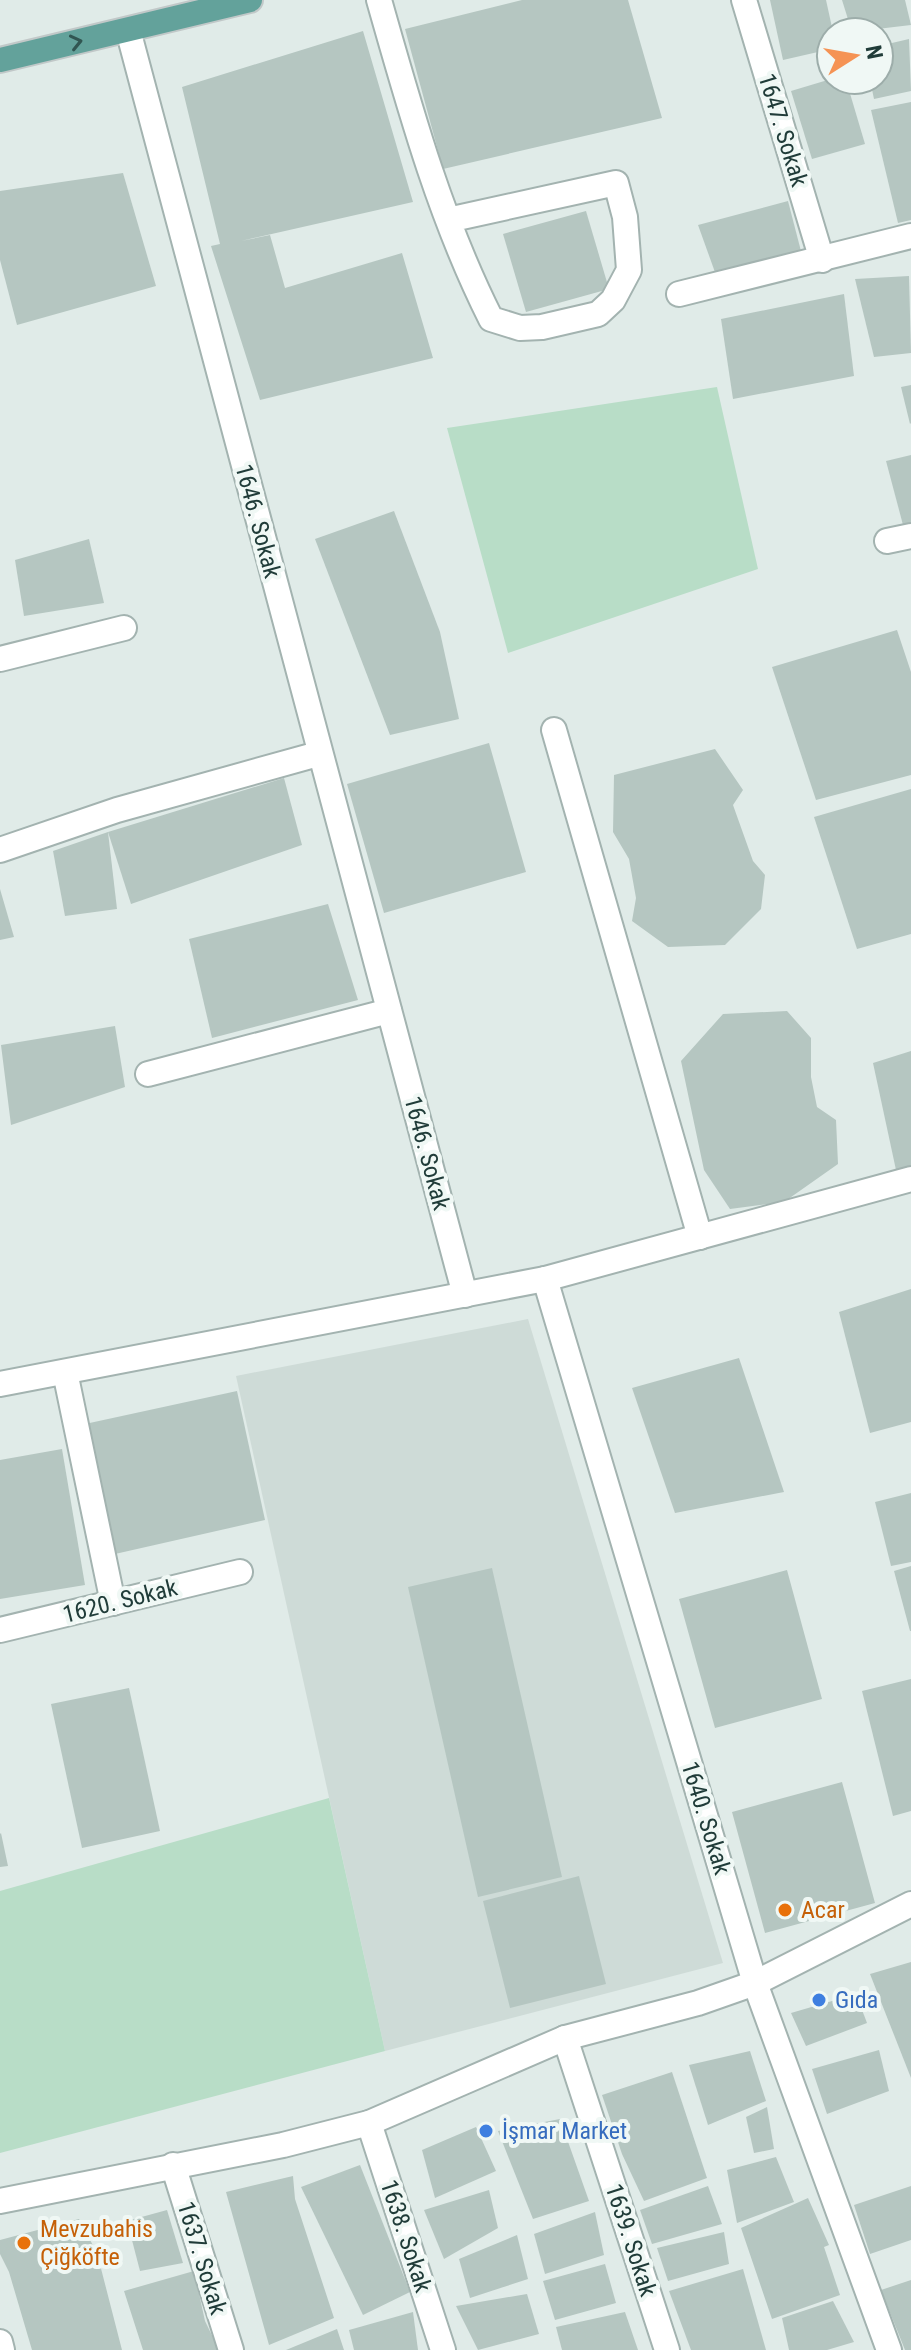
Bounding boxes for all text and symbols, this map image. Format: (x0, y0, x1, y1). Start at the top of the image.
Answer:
north arrow (815, 16, 895, 96)
one-way arrow (69, 34, 82, 51)
text: N (861, 43, 888, 61)
street label: 1647. Sokak (753, 70, 814, 190)
street label: 1646. Sokak (229, 461, 287, 581)
street label: 1646. Sokak (398, 1093, 456, 1213)
street label: 1620. Sokak (60, 1573, 180, 1629)
street label: 1640. Sokak (676, 1758, 737, 1878)
place label: Acar (801, 1896, 845, 1924)
marker: Acar (776, 1901, 794, 1919)
place label: Gıda (835, 1986, 878, 2014)
marker: Gıda (810, 1991, 828, 2009)
place label: İşmar Market (502, 2117, 627, 2145)
marker: İşmar Market (477, 2122, 495, 2140)
street label: 1638. Sokak (375, 2176, 437, 2296)
street label: 1639. Sokak (600, 2180, 662, 2300)
street label: 1637. Sokak (172, 2198, 233, 2318)
place label: Mevzubahis Çiğköfte (40, 2215, 153, 2271)
marker: Mevzubahis Çiğköfte (15, 2234, 33, 2252)

